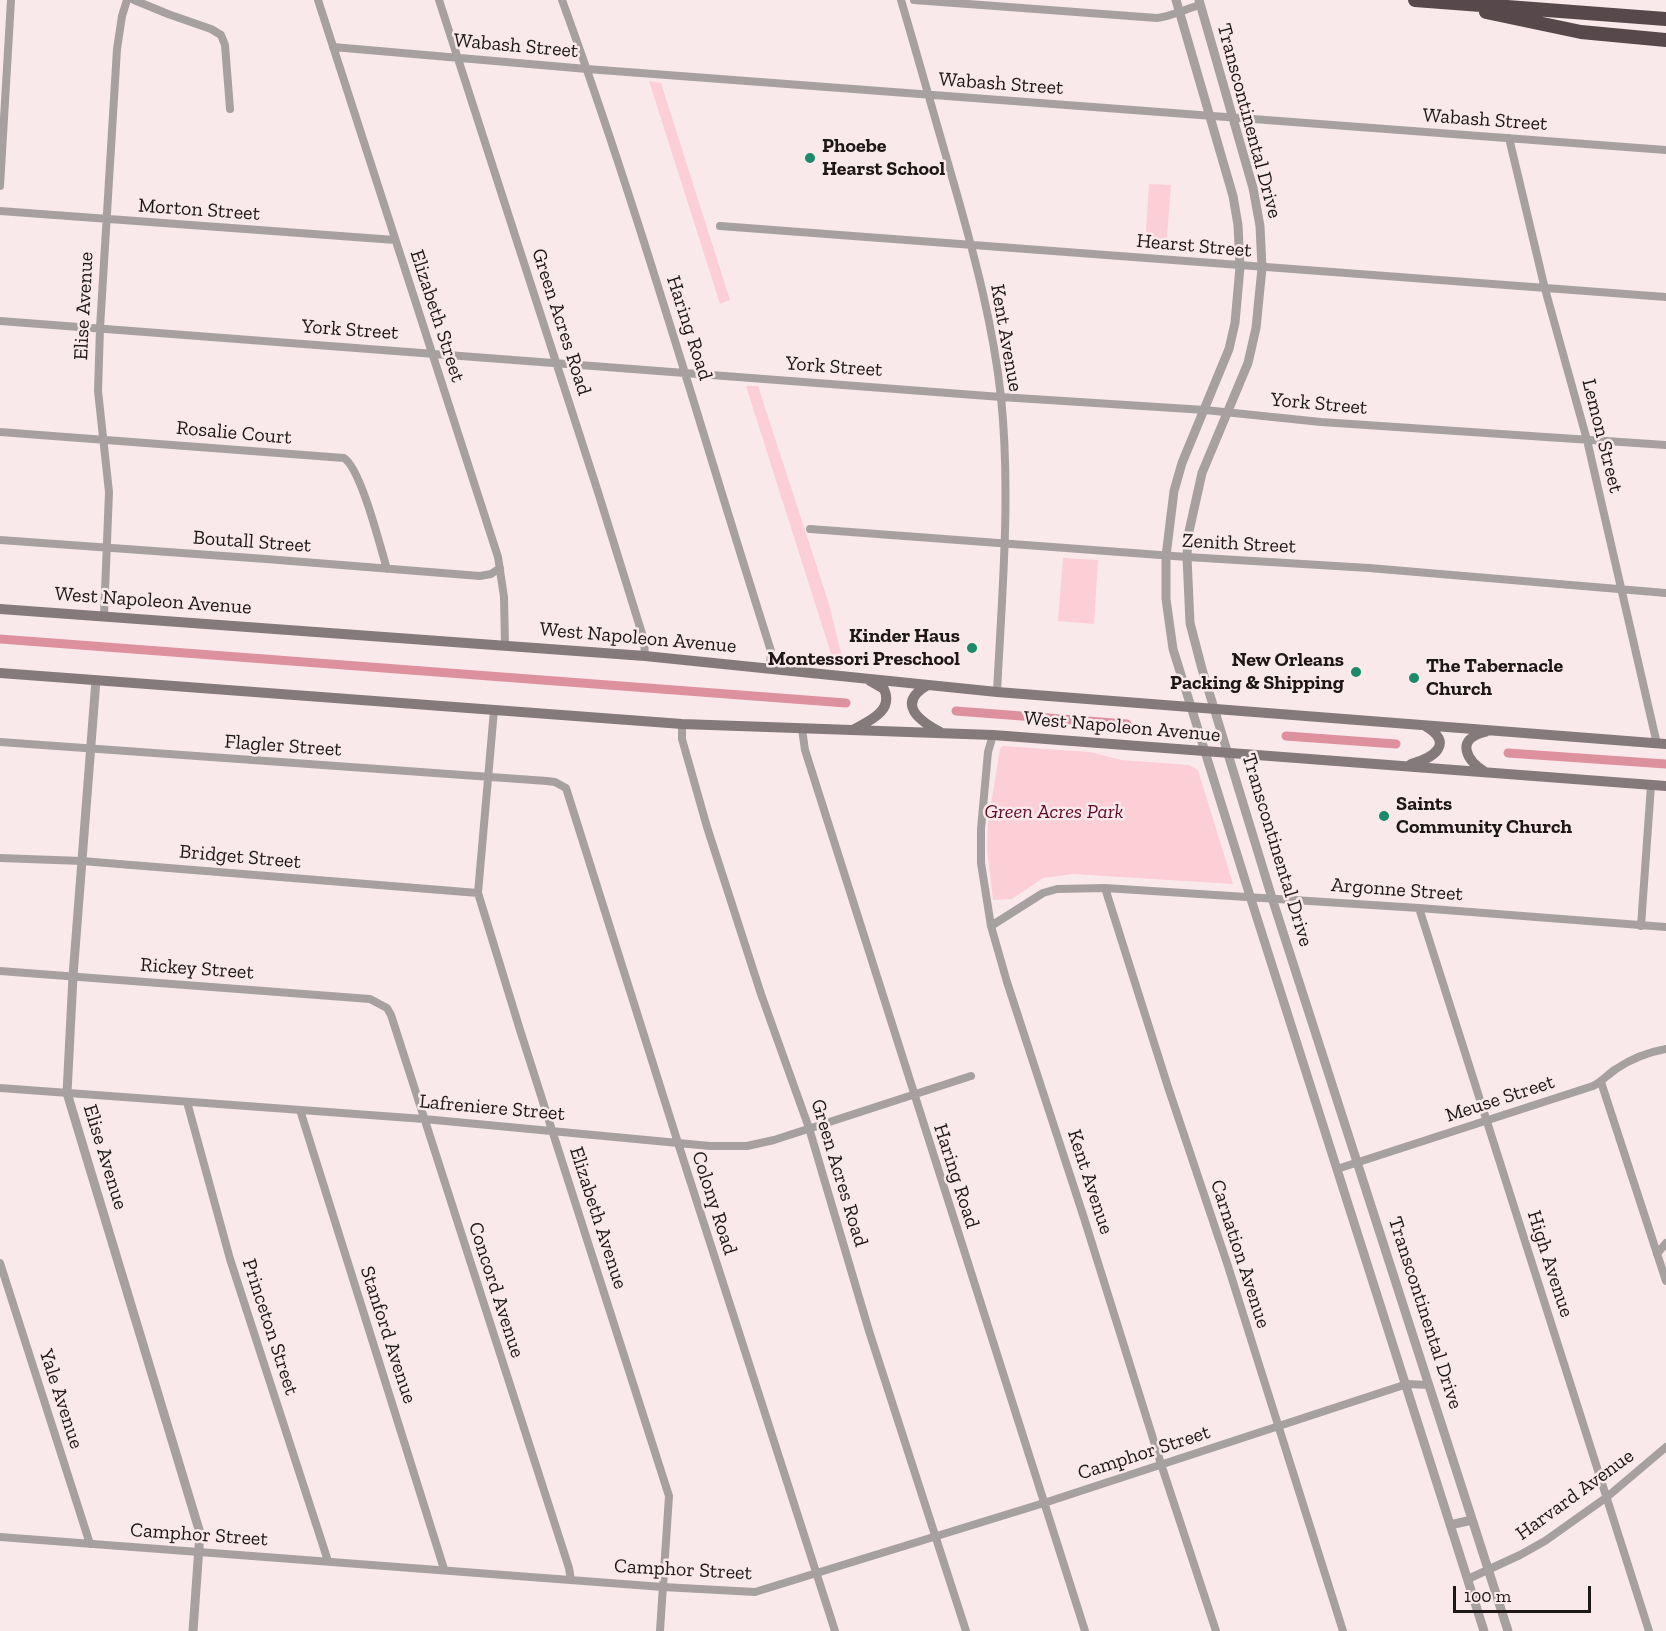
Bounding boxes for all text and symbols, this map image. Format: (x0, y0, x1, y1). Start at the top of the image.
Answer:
street label: Transcontinental Drive (1211, 21, 1287, 221)
street label: Wabash Street (453, 29, 579, 63)
street label: Wabash Street (938, 68, 1064, 100)
street label: Wabash Street (1422, 104, 1548, 136)
place label: Phoebe Hearst School (822, 134, 945, 181)
marker: Phoebe Hearst School (803, 151, 817, 165)
street label: Morton Street (137, 194, 261, 226)
street label: Hearst Street (1135, 229, 1253, 263)
street label: Green Acres Road (526, 246, 596, 398)
street label: Elizabeth Street (404, 247, 470, 385)
street label: Elise Avenue (69, 251, 99, 361)
street label: Haring Road (661, 273, 717, 383)
street label: Kent Avenue (985, 282, 1027, 394)
street label: York Street (301, 315, 399, 345)
street label: York Street (785, 352, 883, 382)
street label: Lemon Street (1576, 377, 1628, 495)
street label: York Street (1270, 388, 1368, 420)
street label: Rosalie Court (175, 416, 293, 450)
street label: Boutall Street (192, 526, 312, 558)
street label: Zenith Street (1182, 529, 1296, 559)
street label: West Napoleon Avenue (54, 582, 252, 620)
street label: West Napoleon Avenue (539, 617, 737, 659)
place label: Kinder Haus Montessori Preschool (768, 624, 960, 671)
marker: Kinder Haus Montessori Preschool (965, 641, 979, 655)
place label: New Orleans Packing & Shipping (1170, 648, 1344, 695)
place label: The Tabernacle Church (1426, 654, 1563, 701)
marker: New Orleans Packing & Shipping (1349, 665, 1363, 679)
marker: The Tabernacle Church (1407, 671, 1421, 685)
street label: West Napoleon Avenue (1023, 706, 1221, 748)
street label: Flagler Street (224, 730, 342, 762)
street label: Transcontinental Drive (1236, 751, 1318, 949)
place label: Saints Community Church (1396, 792, 1572, 839)
park label: Green Acres Park (985, 800, 1123, 824)
marker: Saints Community Church (1377, 809, 1391, 823)
street label: Bridget Street (178, 840, 302, 874)
street label: Argonne Street (1330, 873, 1464, 907)
street label: Rickey Street (139, 953, 255, 985)
street label: Meuse Street (1442, 1070, 1558, 1128)
street label: Lafreniere Street (418, 1090, 566, 1126)
street label: Green Acres Road (805, 1096, 873, 1250)
street label: Elise Avenue (78, 1101, 132, 1213)
street label: Haring Road (928, 1121, 984, 1231)
street label: Kent Avenue (1062, 1127, 1118, 1237)
street label: Elizabeth Avenue (564, 1144, 632, 1292)
street label: Colony Road (686, 1148, 742, 1258)
street label: Carnation Avenue (1205, 1177, 1275, 1331)
street label: High Avenue (1521, 1208, 1579, 1320)
street label: Transcontinental Drive (1383, 1214, 1467, 1412)
street label: Concord Avenue (463, 1219, 529, 1361)
street label: Princeton Street (237, 1256, 303, 1398)
street label: Stanford Avenue (354, 1263, 422, 1407)
street label: Yale Avenue (34, 1346, 88, 1452)
street label: Camphor Street (1075, 1420, 1213, 1486)
street label: Harvard Avenue (1511, 1444, 1639, 1546)
street label: Camphor Street (129, 1518, 269, 1552)
street label: Camphor Street (613, 1554, 753, 1586)
scale bar (1456, 1574, 1594, 1612)
text: 100 m (1464, 1585, 1511, 1607)

